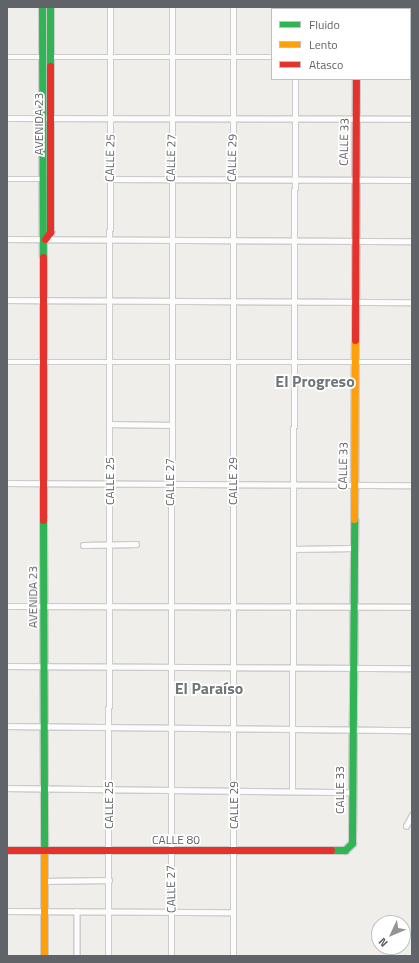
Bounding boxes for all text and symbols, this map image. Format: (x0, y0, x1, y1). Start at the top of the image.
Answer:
legend (271, 8, 411, 80)
text: Fluido (309, 15, 340, 34)
text: Lento (309, 35, 338, 54)
text: Atasco (309, 55, 343, 74)
street label: AVENIDA 23 (32, 93, 46, 155)
street label: CALLE 33 (336, 118, 352, 166)
street label: CALLE 25 (102, 134, 118, 182)
street label: CALLE 27 (163, 134, 179, 182)
street label: CALLE 29 (224, 134, 240, 182)
district label: El Progreso (275, 371, 355, 391)
street label: CALLE 33 (335, 442, 351, 490)
street label: CALLE 25 (103, 457, 117, 505)
street label: CALLE 29 (226, 457, 240, 505)
street label: CALLE 27 (163, 458, 177, 506)
street label: AVENIDA 23 (26, 566, 40, 628)
district label: El Paraíso (175, 678, 243, 698)
street label: CALLE 33 (333, 766, 347, 814)
street label: CALLE 25 (102, 781, 116, 829)
street label: CALLE 29 (227, 781, 241, 829)
street label: CALLE 80 (152, 833, 200, 847)
street label: CALLE 27 (163, 865, 179, 913)
north arrow (371, 915, 411, 955)
text: N (375, 934, 391, 951)

